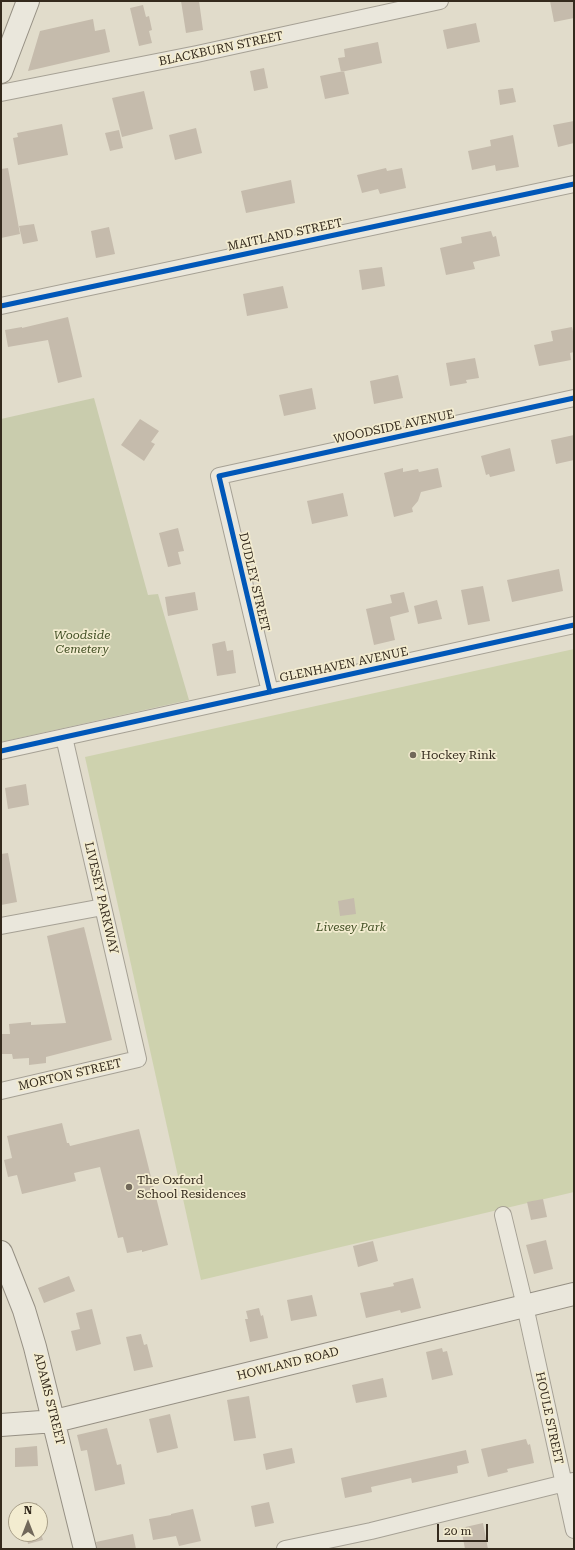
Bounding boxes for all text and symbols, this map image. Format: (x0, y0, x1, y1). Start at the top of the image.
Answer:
street label: BLACKBURN STREET (158, 29, 284, 69)
street label: MAITLAND STREET (226, 216, 344, 254)
street label: WOODSIDE AVENUE (332, 407, 456, 447)
street label: DUDLEY STREET (236, 531, 272, 633)
park label: Woodside Cemetery (54, 628, 110, 656)
street label: GLENHAVEN AVENUE (278, 644, 410, 686)
place label: Hockey Rink (421, 748, 496, 762)
marker: Hockey Rink (408, 750, 418, 760)
street label: LIVESEY PARKWAY (81, 841, 121, 955)
park label: Livesey Park (316, 920, 386, 934)
street label: MORTON STREET (17, 1056, 123, 1094)
place label: The Oxford School Residences (137, 1173, 246, 1201)
marker: The Oxford School Residences (124, 1182, 134, 1192)
street label: HOWLAND ROAD (236, 1344, 340, 1384)
street label: ADAMS STREET (31, 1351, 67, 1447)
street label: HOULE STREET (532, 1370, 566, 1466)
north arrow (8, 1502, 48, 1542)
text: N (24, 1504, 32, 1517)
scale bar (439, 1516, 490, 1542)
text: 20 m (444, 1524, 471, 1538)

